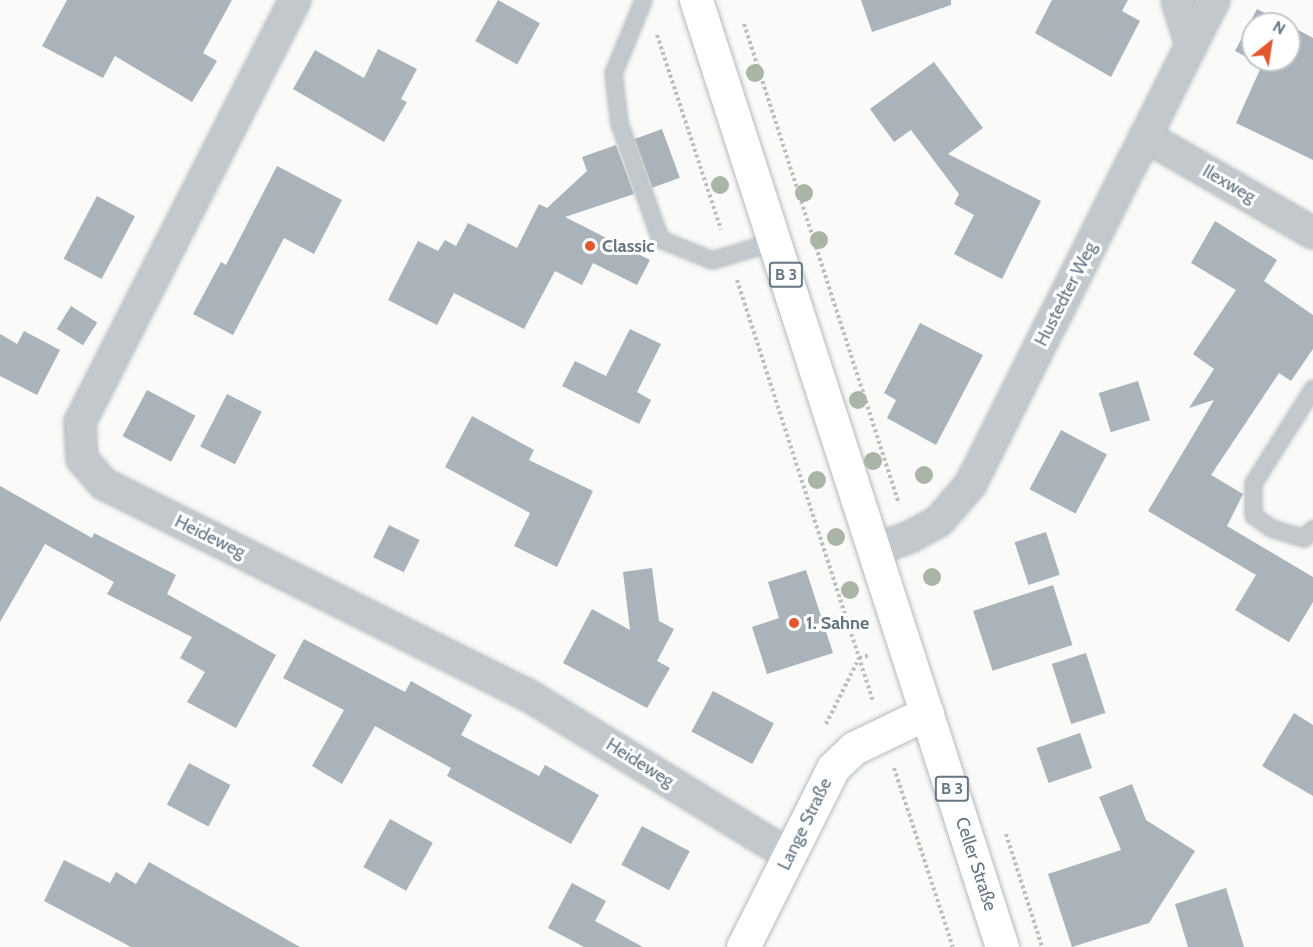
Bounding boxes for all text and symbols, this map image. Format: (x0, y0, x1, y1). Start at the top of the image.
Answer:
north arrow (1241, 12, 1301, 72)
text: N (1270, 17, 1289, 39)
street label: Ilexweg (1199, 160, 1259, 208)
place label: Classic (602, 235, 654, 257)
street label: Hustedter Weg (1030, 238, 1102, 350)
marker: Classic (583, 239, 597, 253)
road number: B 3 (768, 262, 804, 288)
street label: Heideweg (171, 511, 249, 563)
place label: 1. Sahne (806, 612, 869, 634)
marker: 1. Sahne (787, 616, 801, 630)
street label: Heideweg (602, 734, 678, 792)
street label: Lange Straße (773, 774, 837, 874)
road number: B 3 (934, 776, 970, 802)
street label: Celler Straße (951, 814, 1001, 914)

